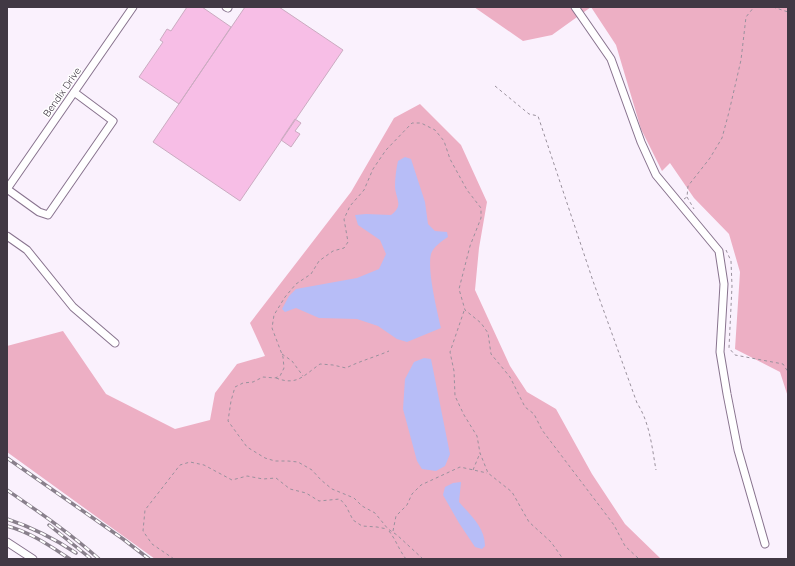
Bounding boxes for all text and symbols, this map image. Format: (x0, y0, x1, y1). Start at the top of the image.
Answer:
street label: Bendix Drive (40, 64, 84, 119)

